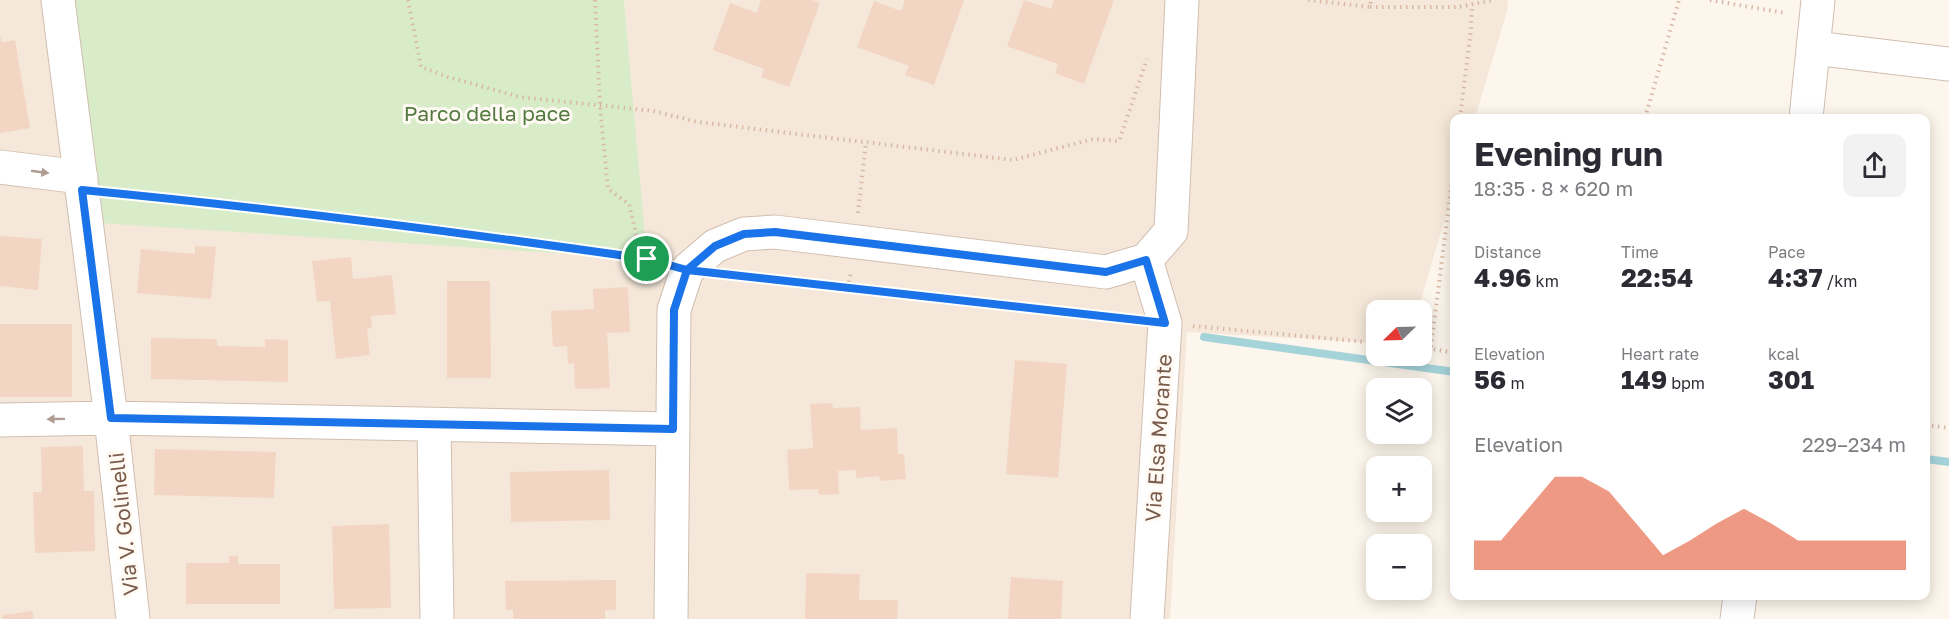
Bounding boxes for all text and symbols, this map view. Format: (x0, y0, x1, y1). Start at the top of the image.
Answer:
park label: Parco della pace (404, 100, 570, 126)
text: Evening run (1474, 134, 1663, 173)
button: share (1843, 134, 1906, 197)
one-way arrow (31, 168, 50, 177)
text: 18:35 · 8 × 620 m (1474, 176, 1633, 200)
pin (621, 233, 672, 284)
icon: arrive (630, 242, 663, 275)
text: Distance (1474, 242, 1541, 262)
text: Time (1621, 242, 1659, 262)
text: Pace (1768, 242, 1805, 262)
text: 4.96 (1474, 262, 1532, 293)
text: 22:54 (1621, 262, 1693, 293)
text: 4:37 (1768, 262, 1823, 293)
text: km (1532, 271, 1559, 291)
text: /km (1823, 271, 1858, 291)
north arrow (1366, 300, 1432, 366)
map controls (1366, 300, 1432, 600)
text: Elevation (1474, 344, 1545, 364)
text: Heart rate (1621, 344, 1699, 364)
text: kcal (1768, 344, 1800, 364)
street label: Via Elsa Morante (1139, 353, 1177, 523)
text: 56 (1474, 364, 1506, 395)
text: 149 (1621, 364, 1667, 395)
text: 301 (1768, 364, 1814, 395)
text: m (1506, 373, 1525, 393)
text: bpm (1667, 373, 1705, 393)
button: layers (1366, 378, 1432, 444)
one-way arrow (46, 414, 65, 424)
text: Elevation (1474, 432, 1563, 456)
text: 229–234 m (1802, 432, 1906, 456)
street label: Via V. Golinelli (103, 451, 143, 597)
button: + (1366, 456, 1432, 522)
button: − (1366, 534, 1432, 600)

